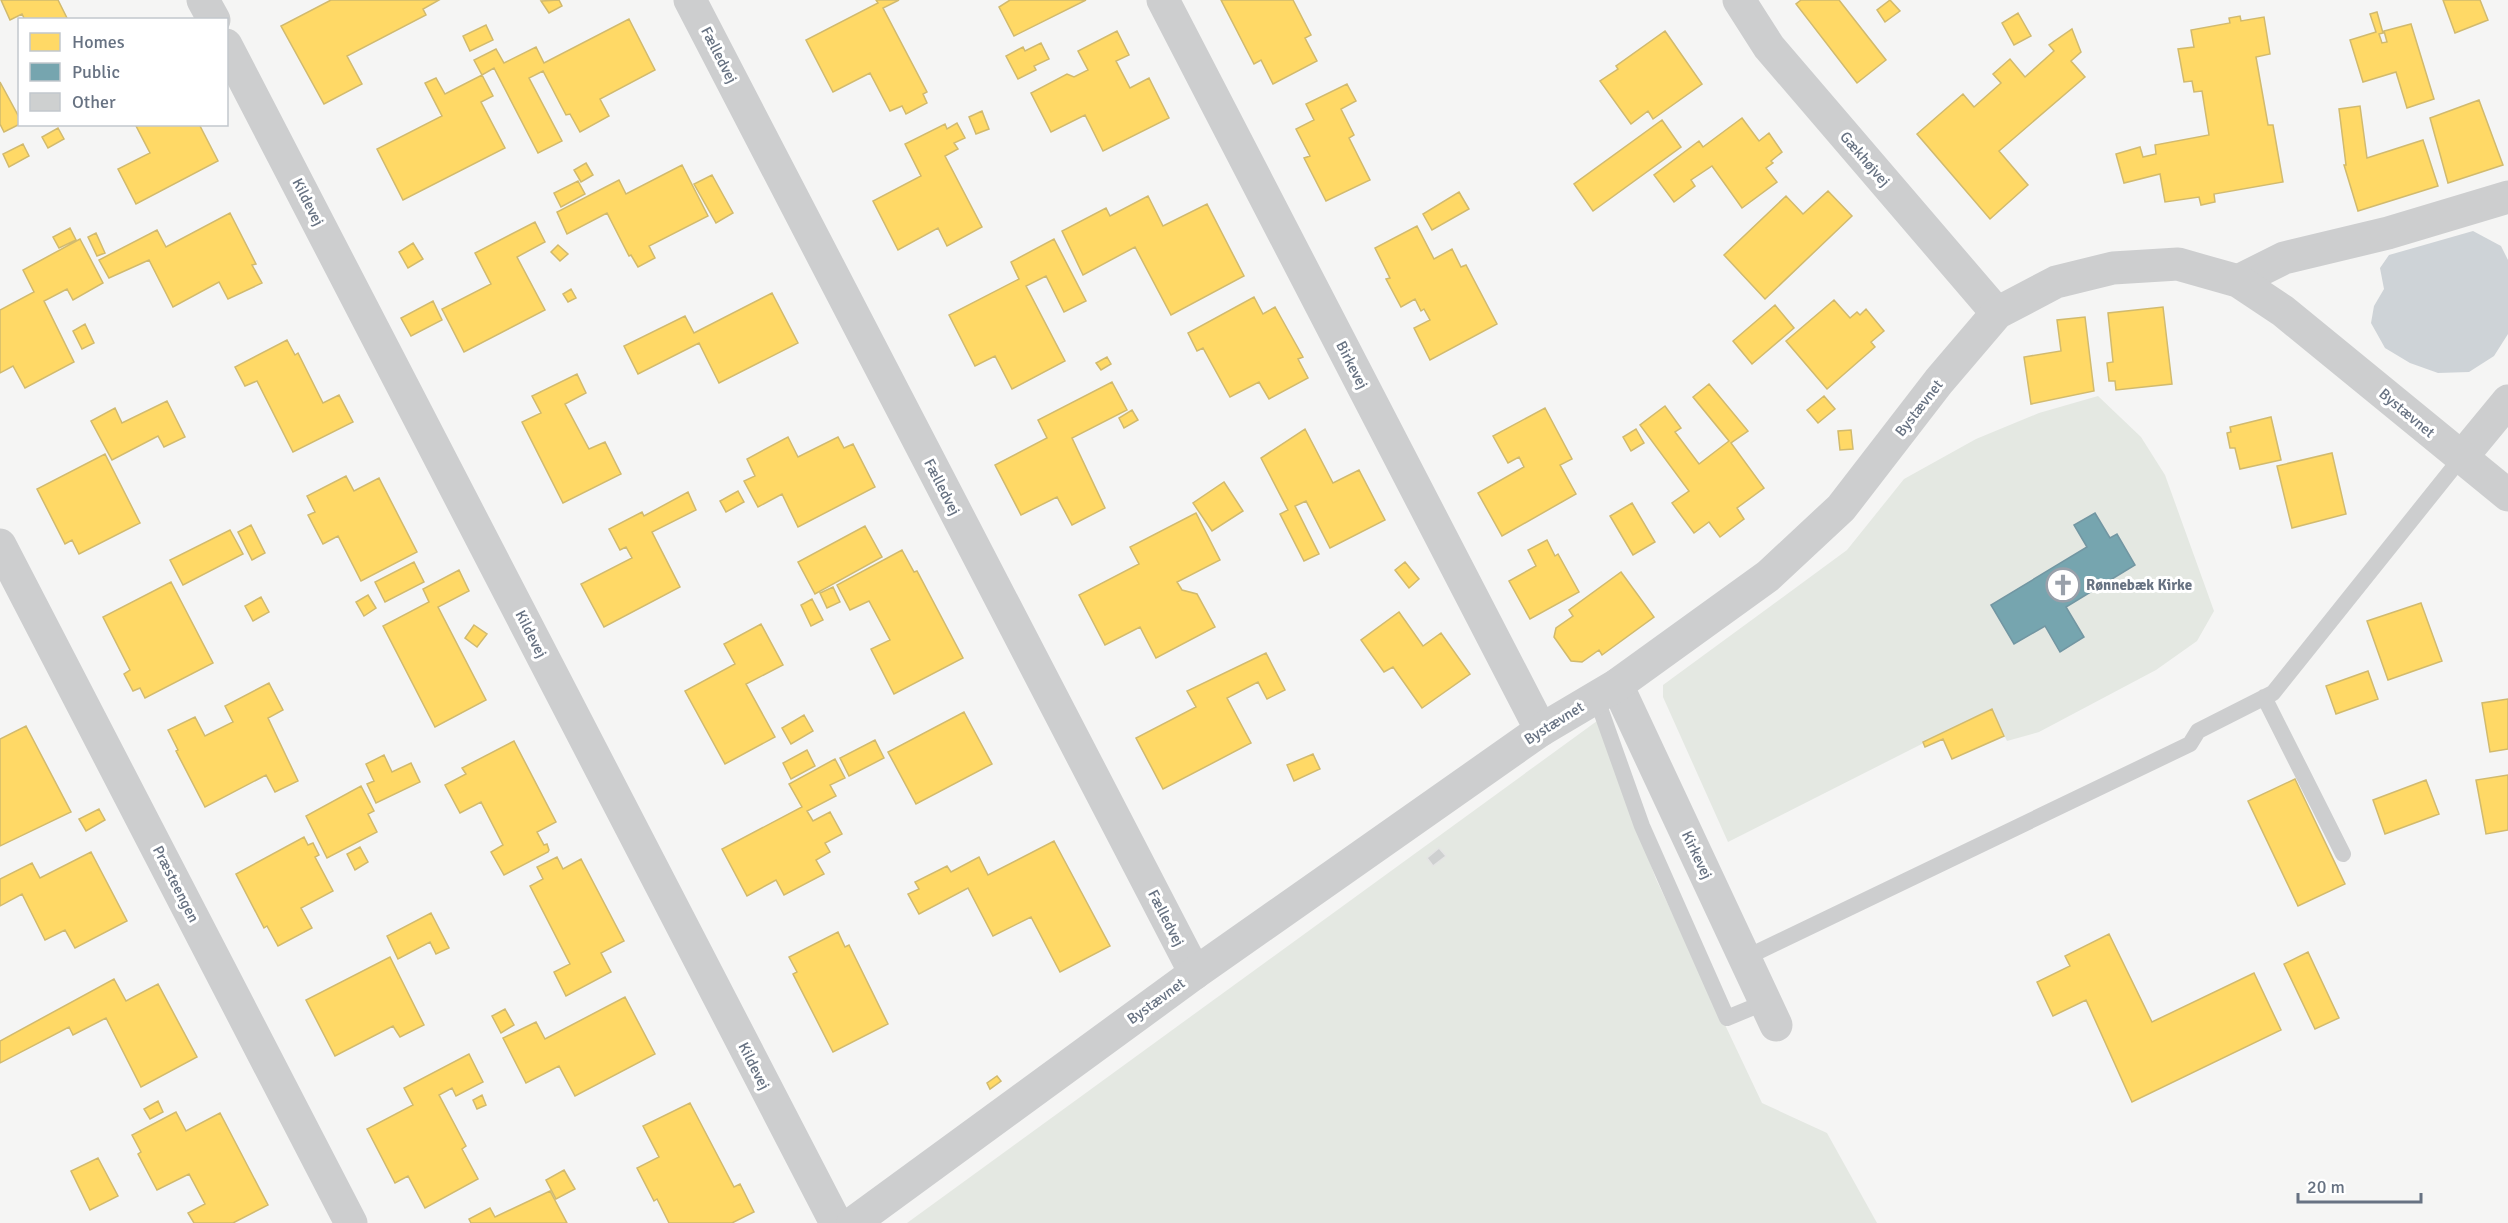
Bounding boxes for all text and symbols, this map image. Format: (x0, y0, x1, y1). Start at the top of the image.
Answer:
legend (18, 18, 228, 126)
street label: Fælledvej (697, 24, 741, 86)
text: Homes (72, 31, 125, 53)
text: Public (72, 61, 120, 83)
text: Other (72, 91, 116, 113)
street label: Gækhøjvej (1836, 128, 1894, 190)
street label: Kildevej (288, 175, 328, 229)
street label: Birkevej (1332, 338, 1372, 392)
street label: Bystævnet (1891, 376, 1947, 440)
street label: Bystævnet (2376, 385, 2438, 441)
street label: Fælledvej (920, 456, 964, 518)
church icon: Rønnebæk Kirke (2045, 567, 2081, 603)
place label: Rønnebæk Kirke (2086, 576, 2192, 594)
street label: Kildevej (511, 607, 551, 661)
street label: Bystævnet (1521, 698, 1587, 748)
street label: Kirkevej (1678, 828, 1716, 882)
street label: Præsteengen (149, 843, 203, 925)
street label: Fælledvej (1144, 887, 1188, 949)
street label: Bystævnet (1124, 974, 1188, 1028)
street label: Kildevej (734, 1039, 774, 1093)
scale bar (2298, 1166, 2421, 1204)
text: 20 m (2307, 1176, 2345, 1198)

